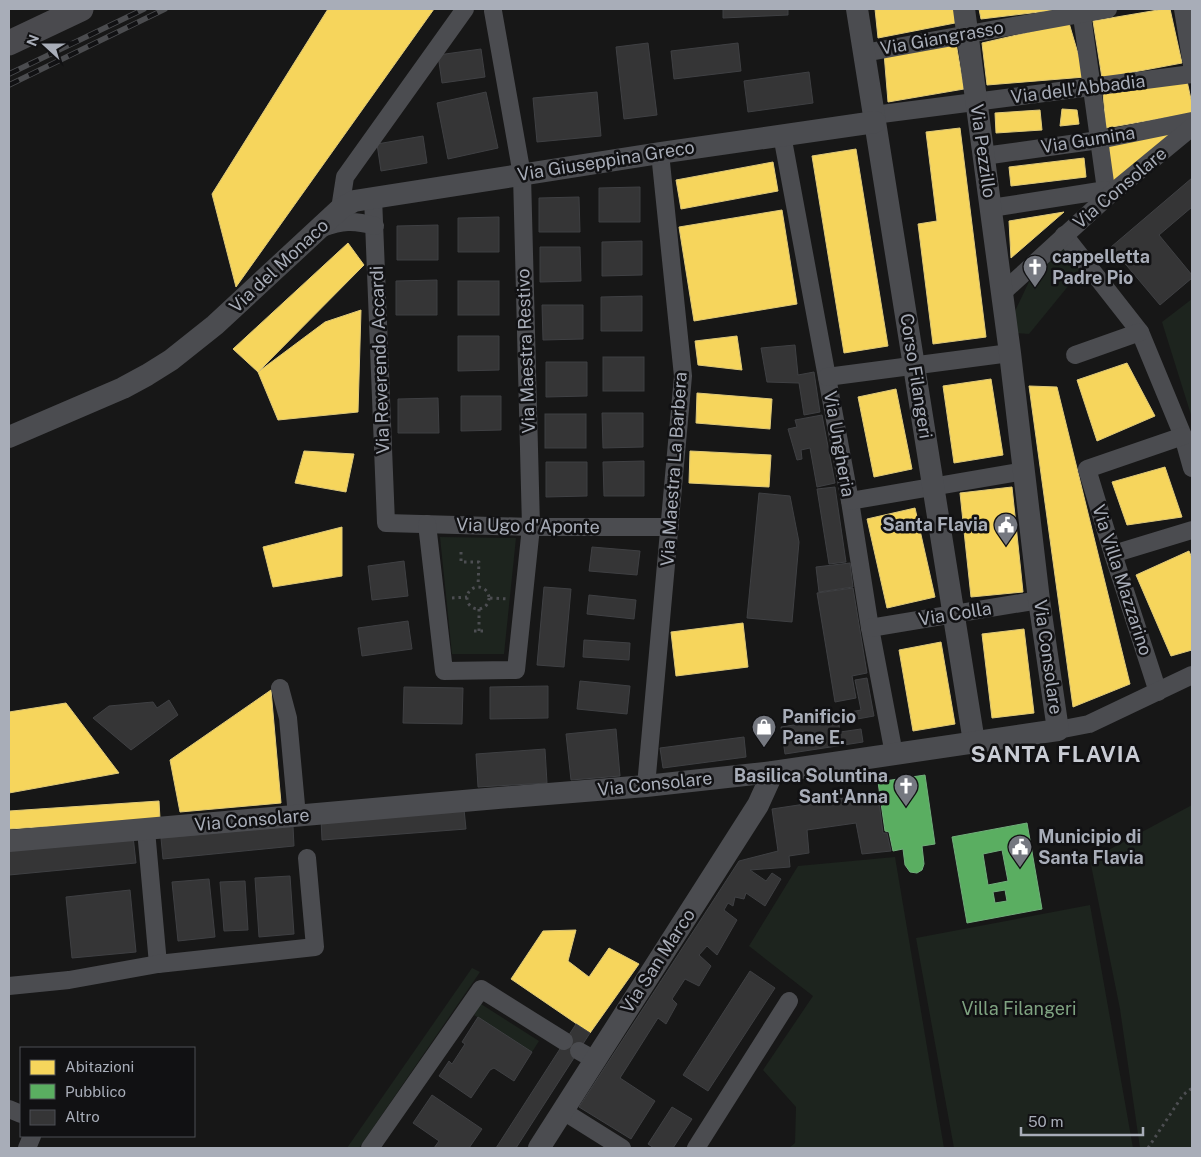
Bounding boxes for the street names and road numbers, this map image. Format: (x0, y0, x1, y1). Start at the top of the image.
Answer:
street label: Via Giangrasso (879, 16, 1005, 59)
street label: Via dell'Abbadia (1010, 70, 1146, 107)
street label: Via Pezzillo (967, 103, 1000, 199)
street label: Via Gumina (1039, 122, 1137, 157)
street label: Via Giuseppina Greco (516, 136, 696, 185)
street label: Via Consolare (1069, 142, 1171, 233)
street label: Via del Monaco (225, 214, 332, 317)
street label: Via Reverendo Accardi (366, 265, 393, 455)
street label: Via Maestra Restivo (512, 268, 539, 434)
street label: Corso Filangeri (896, 312, 937, 440)
street label: Via Maestra La Barbera (656, 371, 691, 567)
street label: Via Ungheria (820, 389, 859, 498)
street label: Via Villa Mazzarino (1088, 502, 1157, 658)
street label: Via Ugo d'Aponte (456, 514, 600, 537)
street label: Via Colla (917, 597, 993, 630)
street label: Via Consolare (1030, 598, 1067, 716)
street label: Via Consolare (596, 767, 713, 800)
street label: Via Consolare (194, 804, 310, 835)
street label: Via San Marco (616, 905, 699, 1017)

